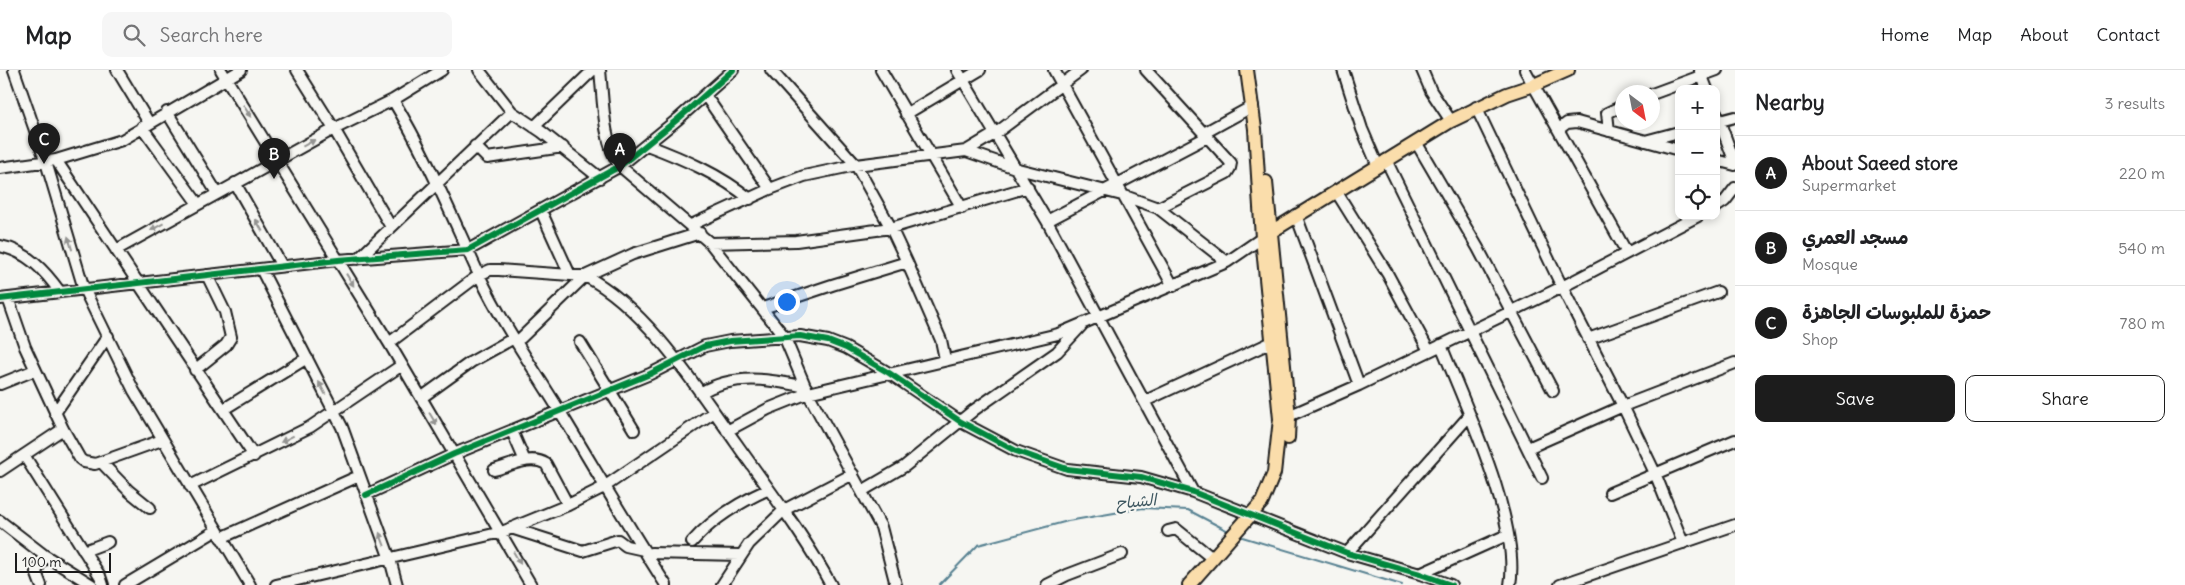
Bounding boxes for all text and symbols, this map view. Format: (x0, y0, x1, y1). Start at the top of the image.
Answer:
search box (102, 12, 452, 57)
text: Map (25, 20, 72, 50)
icon: search (120, 21, 148, 49)
text: Search here (160, 23, 263, 47)
text: Home (1881, 23, 1929, 46)
text: Map (1957, 23, 1992, 46)
text: About (2020, 23, 2068, 46)
text: Contact (2096, 23, 2160, 46)
north arrow (1615, 85, 1660, 130)
map controls (1675, 85, 1720, 220)
button: + (1675, 85, 1720, 130)
text: Nearby (1755, 89, 1825, 116)
text: 3 results (2105, 93, 2165, 113)
one-way arrow (242, 105, 251, 118)
pin: C (28, 123, 60, 164)
button: − (1675, 130, 1720, 175)
pin: A (604, 133, 636, 174)
pin: B (258, 138, 290, 179)
one-way arrow (302, 139, 316, 147)
text: About Saeed store (1802, 151, 1958, 175)
text: A (1766, 163, 1776, 183)
text: 220 m (2119, 163, 2165, 183)
button: locate (1675, 175, 1720, 220)
text: Supermarket (1802, 175, 1896, 195)
one-way arrow (254, 218, 263, 231)
one-way arrow (150, 222, 163, 231)
text: مسجد العمري (1802, 225, 1909, 249)
one-way arrow (66, 235, 74, 250)
text: B (1766, 238, 1776, 258)
text: 540 m (2118, 238, 2165, 258)
text: Mosque (1802, 254, 1858, 274)
one-way arrow (345, 273, 355, 286)
your location (774, 289, 800, 315)
text: حمزة للملبوسات الجاهزة (1802, 300, 1991, 324)
text: C (1766, 313, 1776, 333)
text: 780 m (2120, 313, 2165, 333)
text: Shop (1802, 329, 1838, 349)
button: Save (1755, 375, 1955, 422)
button: Share (1965, 375, 2165, 422)
one-way arrow (318, 381, 327, 395)
one-way arrow (429, 412, 438, 425)
one-way arrow (280, 435, 294, 443)
water label: الشياح (1115, 489, 1159, 515)
one-way arrow (378, 531, 386, 546)
scale bar (15, 550, 111, 573)
one-way arrow (513, 551, 521, 566)
text: 100 m (22, 553, 62, 571)

